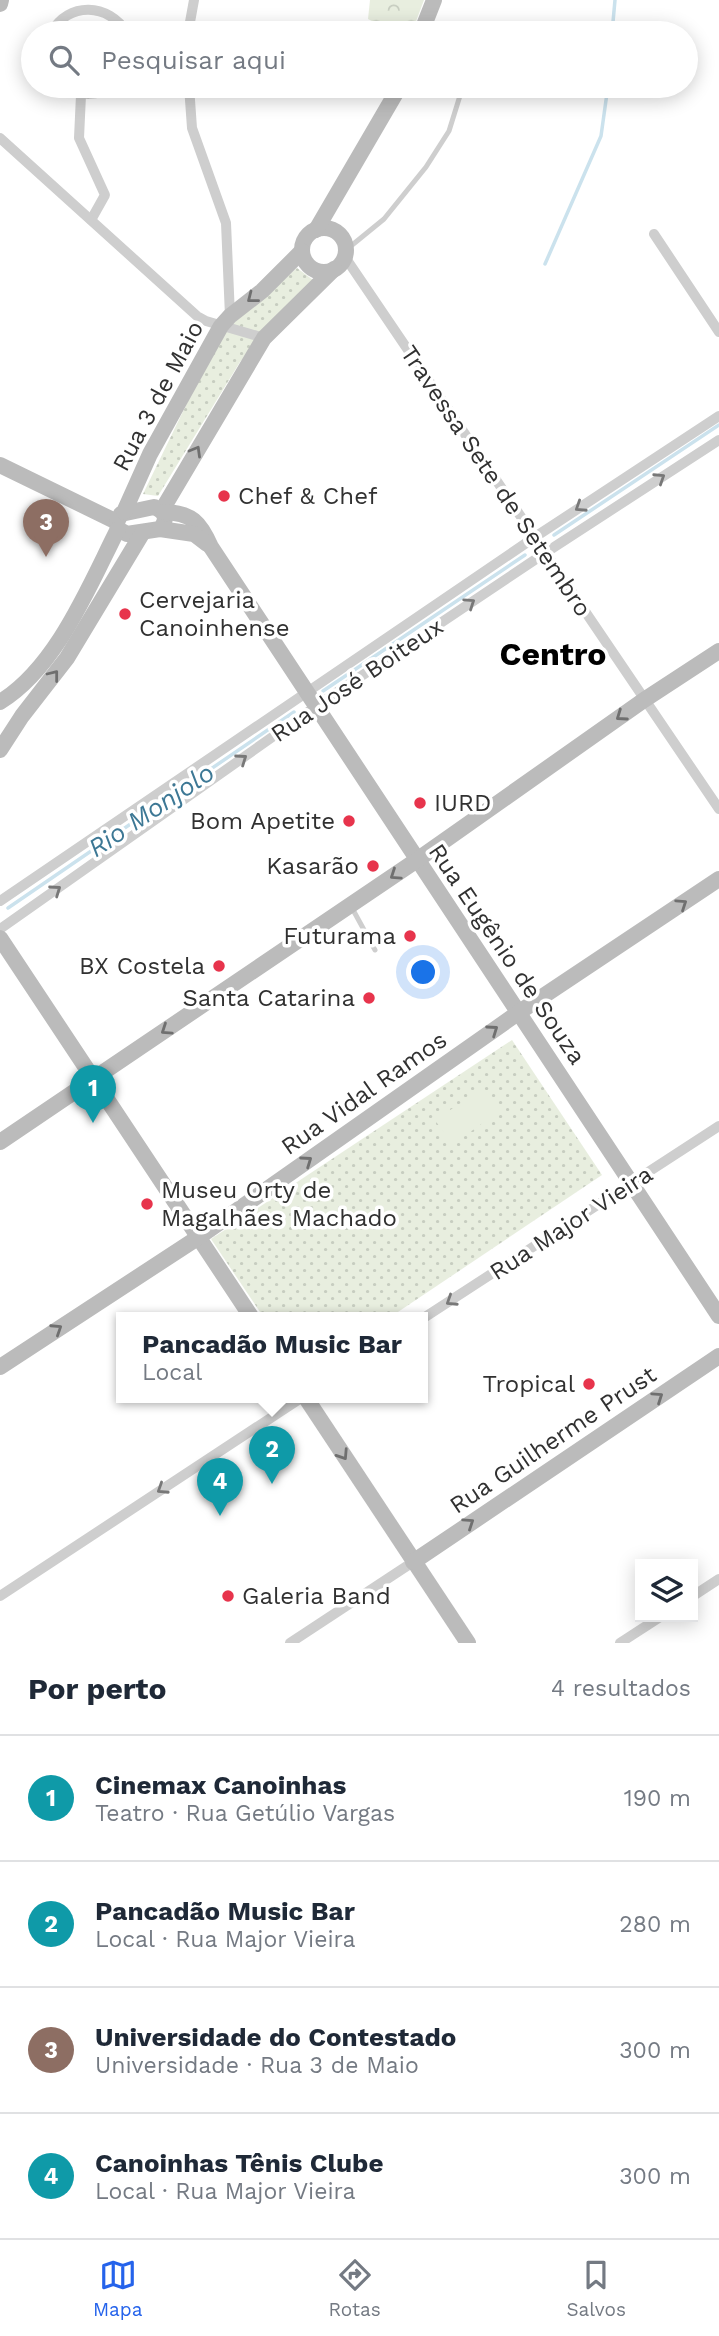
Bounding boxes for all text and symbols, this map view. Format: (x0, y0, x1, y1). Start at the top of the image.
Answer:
search box (21, 21, 698, 98)
icon: search (45, 41, 83, 79)
text: Pesquisar aqui (101, 45, 286, 75)
one-way arrow (248, 290, 261, 302)
street label: Rua 3 de Maio (107, 316, 209, 476)
street label: Travessa Sete de Setembro (395, 340, 597, 622)
one-way arrow (188, 446, 201, 459)
one-way arrow (653, 473, 666, 486)
place label: Chef & Chef (238, 482, 378, 510)
marker: Chef & Chef (216, 488, 232, 504)
pin: 3 (23, 499, 69, 557)
one-way arrow (575, 499, 588, 512)
place label: Cervejaria Canoinhense (139, 586, 290, 642)
one-way arrow (462, 599, 475, 611)
marker: Cervejaria Canoinhense (117, 606, 133, 622)
street label: Rua José Boiteux (266, 612, 448, 748)
district label: Centro (500, 635, 606, 673)
one-way arrow (46, 670, 59, 683)
one-way arrow (616, 708, 629, 720)
one-way arrow (234, 755, 247, 767)
water label: Rio Monjolo (82, 757, 220, 863)
place label: IURD (434, 789, 491, 817)
marker: IURD (412, 795, 428, 811)
place label: Bom Apetite (190, 807, 335, 835)
marker: Bom Apetite (341, 813, 357, 829)
street label: Rua Eugênio de Souza (423, 838, 591, 1070)
place label: Kasarão (266, 852, 359, 880)
marker: Kasarão (365, 858, 381, 874)
one-way arrow (390, 867, 403, 879)
one-way arrow (48, 886, 61, 898)
one-way arrow (674, 900, 687, 912)
place label: Futurama (283, 922, 396, 950)
marker: Futurama (402, 928, 418, 944)
place label: BX Costela (79, 952, 205, 980)
your location (406, 955, 440, 989)
marker: BX Costela (211, 958, 227, 974)
place label: Santa Catarina (182, 984, 355, 1012)
marker: Santa Catarina (361, 990, 377, 1006)
one-way arrow (161, 1022, 174, 1034)
street label: Rua Vidal Ramos (276, 1025, 452, 1161)
one-way arrow (485, 1026, 498, 1038)
pin: 1 (70, 1065, 116, 1123)
one-way arrow (299, 1157, 312, 1169)
street label: Rua Major Vieira (484, 1160, 658, 1286)
place label: Museu Orty de Magalhães Machado (161, 1176, 397, 1232)
marker: Museu Orty de Magalhães Machado (139, 1196, 155, 1212)
one-way arrow (446, 1293, 459, 1305)
popup (116, 1312, 428, 1403)
one-way arrow (49, 1325, 62, 1338)
text: Pancadão Music Bar (142, 1329, 402, 1359)
text: Local (142, 1359, 202, 1386)
street label: Rua Guilherme Prust (444, 1360, 662, 1520)
place label: Tropical (483, 1370, 576, 1398)
marker: Tropical (581, 1376, 597, 1392)
one-way arrow (650, 1392, 663, 1405)
pin: 2 (249, 1426, 295, 1484)
one-way arrow (335, 1448, 348, 1461)
pin: 4 (197, 1458, 243, 1516)
one-way arrow (157, 1481, 170, 1494)
one-way arrow (461, 1519, 474, 1532)
map controls (635, 1559, 698, 1622)
button: layers (635, 1559, 698, 1622)
place label: Galeria Band (242, 1582, 391, 1610)
marker: Galeria Band (220, 1588, 236, 1604)
text: Por perto (28, 1671, 166, 1706)
text: 4 resultados (551, 1675, 691, 1702)
text: Cinemax Canoinhas (95, 1770, 346, 1800)
text: 1 (46, 1785, 56, 1812)
text: 190 m (624, 1785, 691, 1812)
text: Teatro · Rua Getúlio Vargas (95, 1800, 395, 1827)
text: Pancadão Music Bar (95, 1896, 355, 1926)
text: 2 (44, 1911, 58, 1938)
text: 280 m (619, 1911, 691, 1938)
text: Local · Rua Major Vieira (95, 1926, 356, 1953)
text: Universidade do Contestado (95, 2022, 456, 2052)
text: 3 (44, 2037, 58, 2064)
text: 300 m (619, 2037, 691, 2064)
text: Universidade · Rua 3 de Maio (95, 2052, 419, 2079)
text: Canoinhas Tênis Clube (95, 2148, 383, 2178)
text: 4 (44, 2163, 58, 2190)
text: 300 m (619, 2163, 691, 2190)
text: Local · Rua Major Vieira (95, 2178, 356, 2205)
tab: Mapa (93, 2256, 142, 2321)
tab: Rotas (328, 2256, 381, 2321)
tab: Salvos (567, 2256, 626, 2321)

